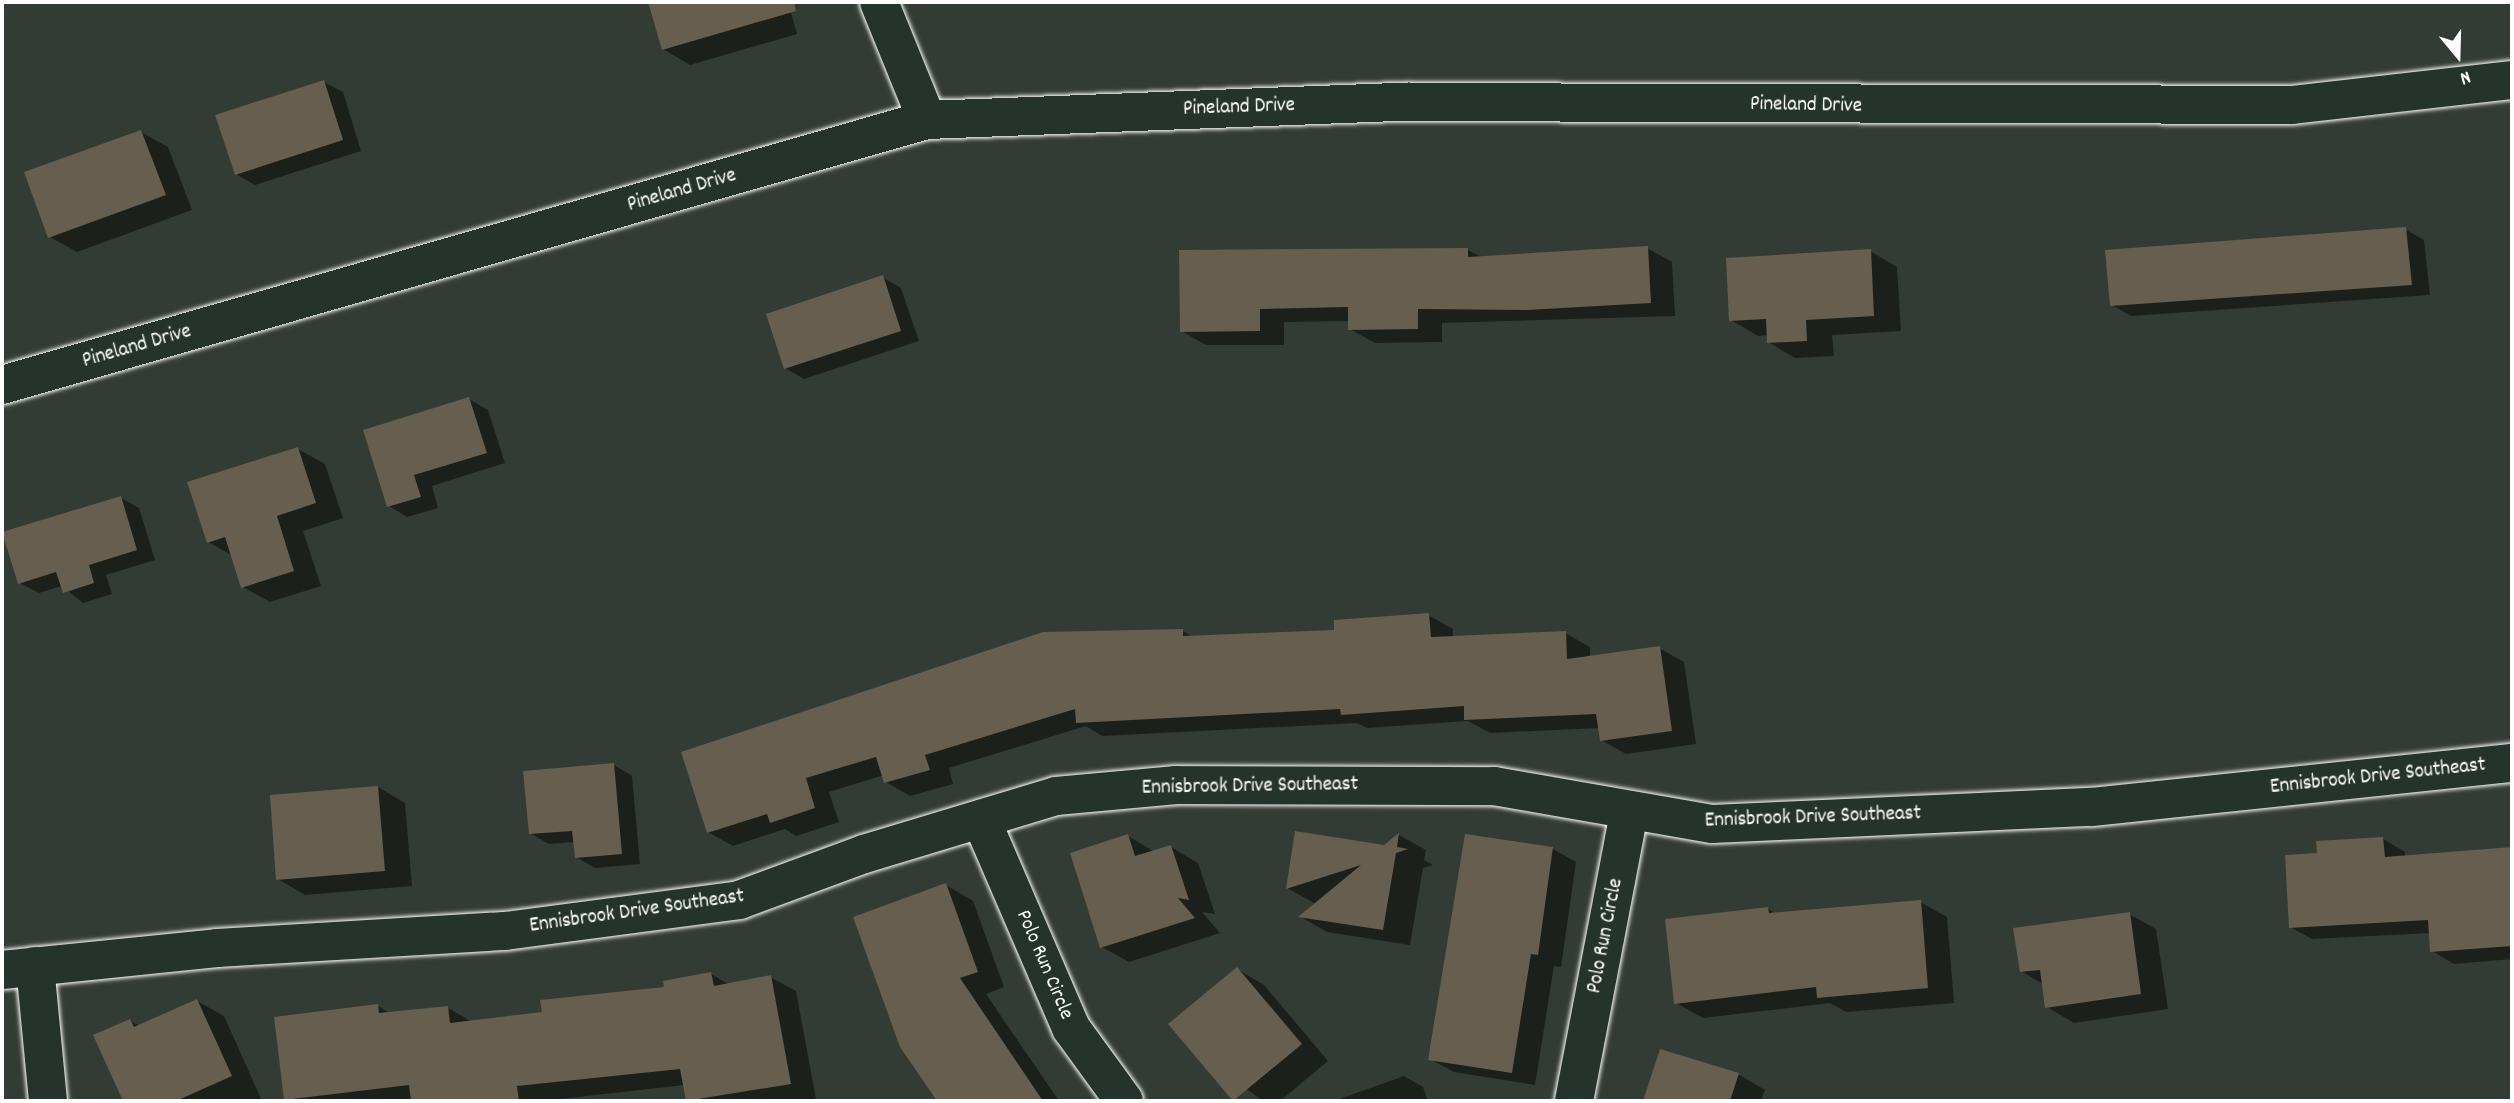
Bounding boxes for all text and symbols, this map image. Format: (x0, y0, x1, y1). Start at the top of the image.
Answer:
north arrow (2423, 21, 2493, 91)
text: N (2456, 62, 2474, 91)
street label: Pineland Drive (1750, 92, 1862, 120)
street label: Pineland Drive (1183, 93, 1295, 123)
street label: Pineland Drive (625, 163, 739, 219)
street label: Pineland Drive (80, 319, 194, 375)
street label: Ennisbrook Drive Southeast (2269, 753, 2487, 801)
street label: Ennisbrook Drive Southeast (1141, 773, 1359, 801)
street label: Ennisbrook Drive Southeast (1704, 802, 1922, 834)
street label: Polo Run Circle (1583, 876, 1629, 996)
street label: Ennisbrook Drive Southeast (528, 884, 746, 940)
street label: Polo Run Circle (1010, 906, 1078, 1024)

